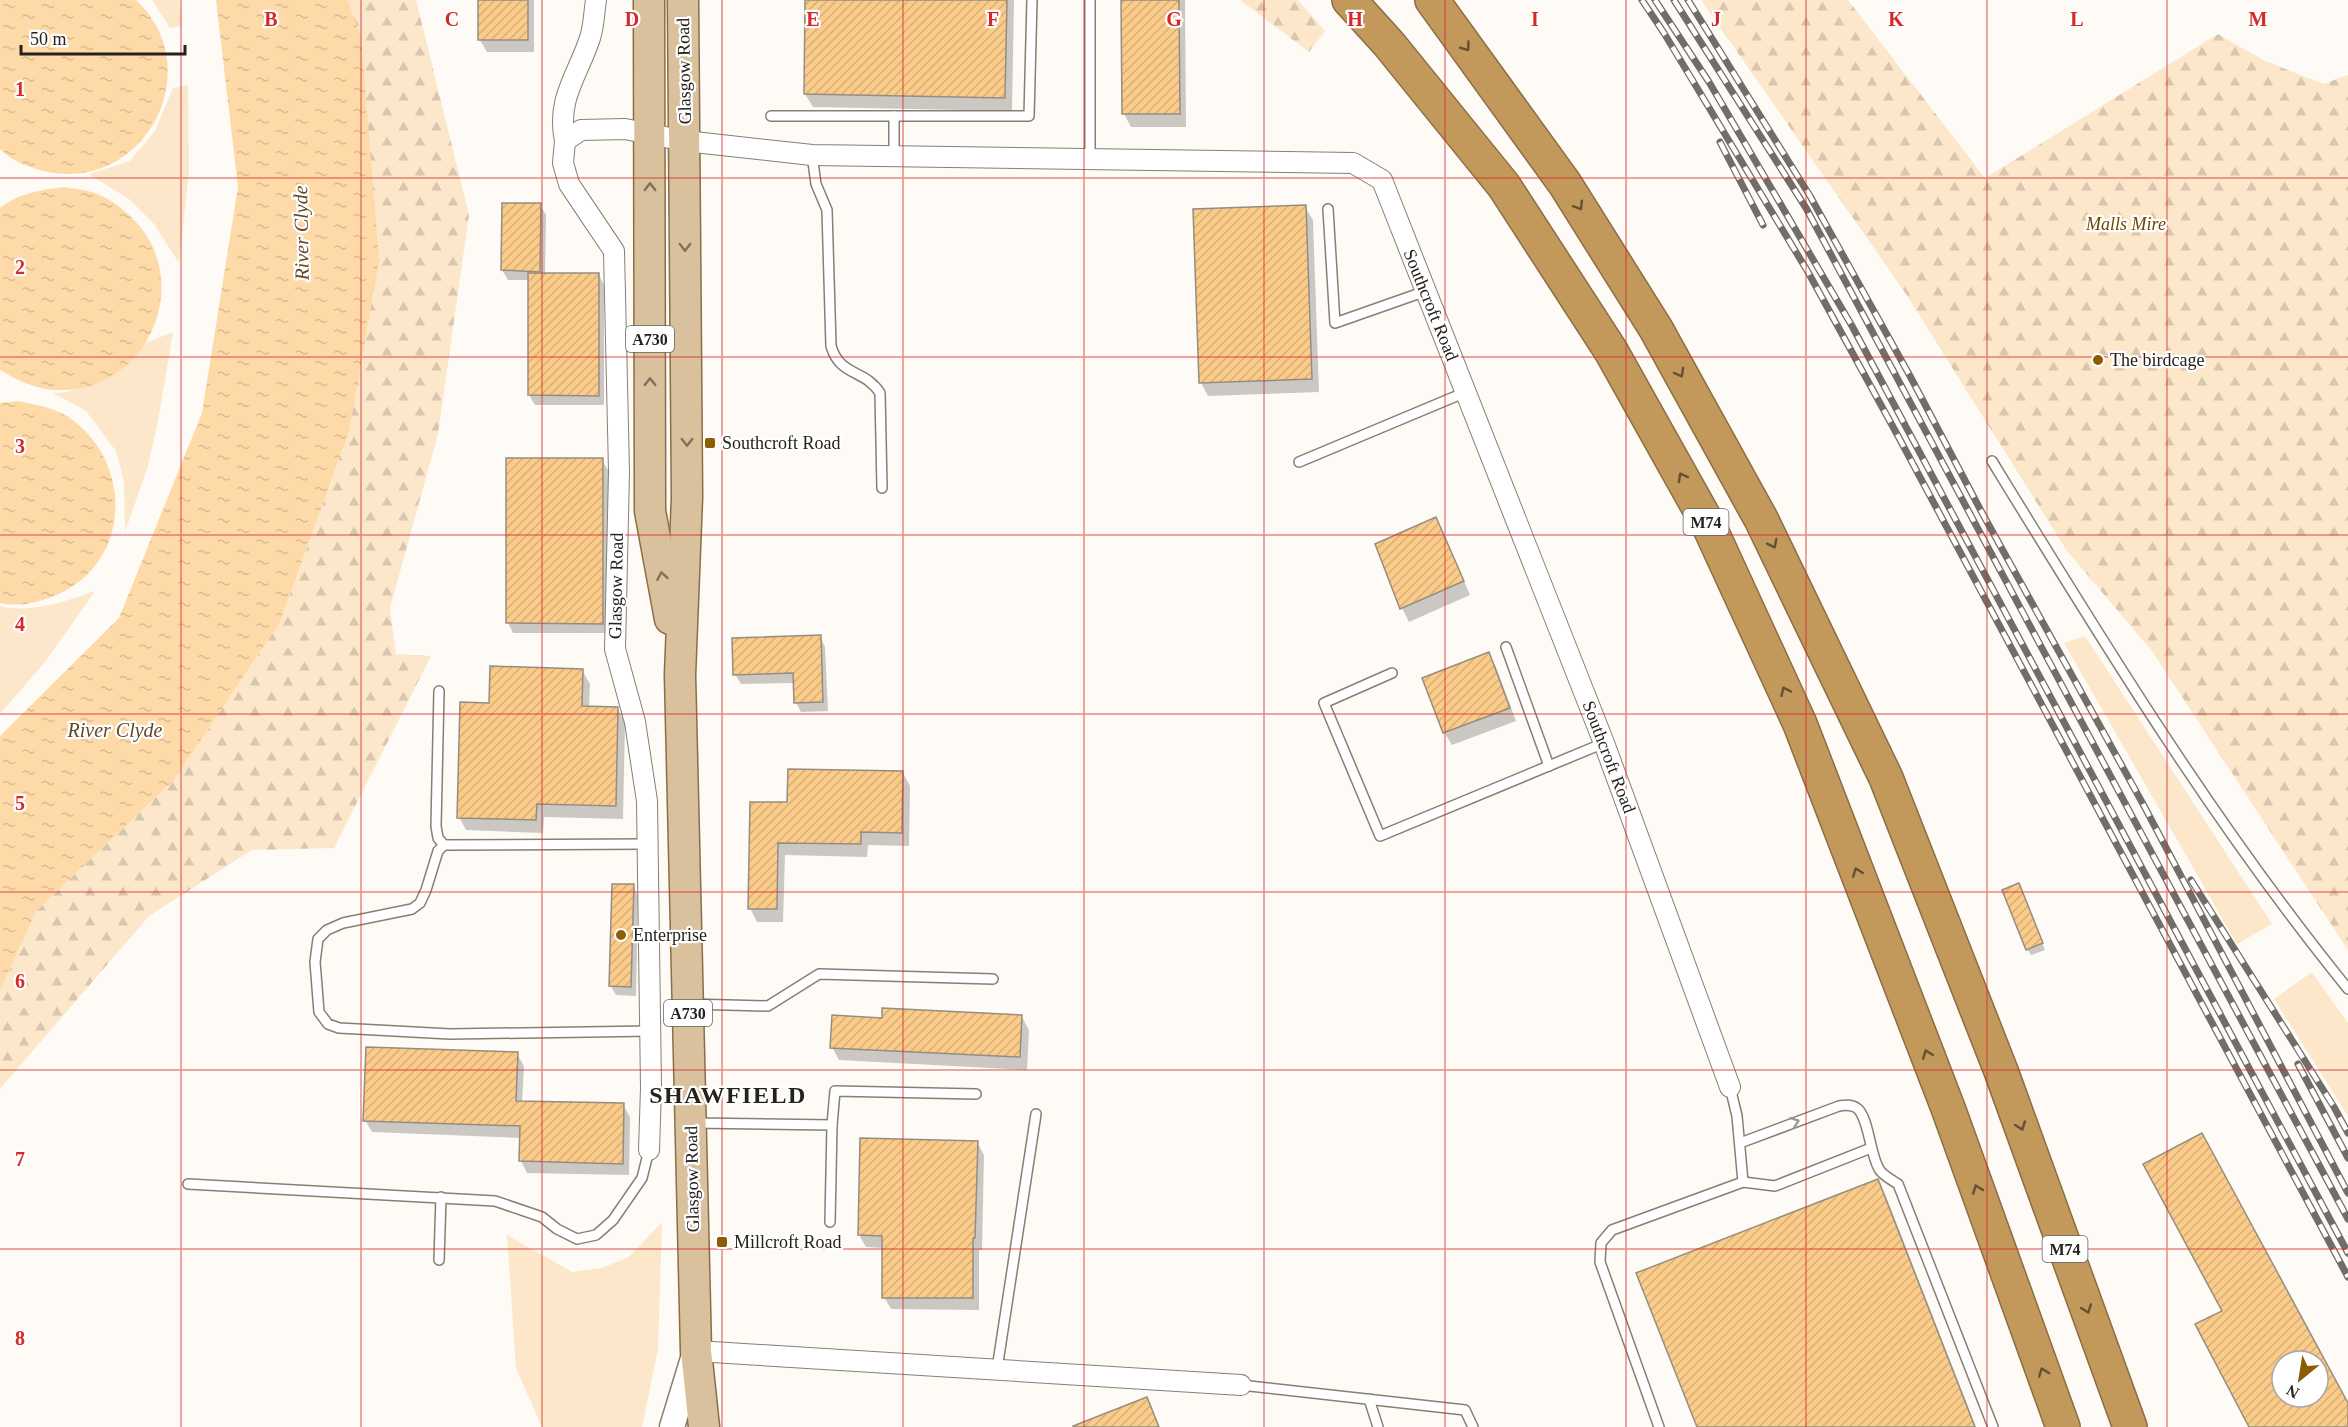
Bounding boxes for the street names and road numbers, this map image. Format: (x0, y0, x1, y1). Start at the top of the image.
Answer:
street label: Glasgow Road (673, 18, 695, 124)
street label: Southcroft Road (1400, 246, 1462, 364)
road number: A730 (626, 326, 674, 352)
road number: M74 (1684, 509, 1728, 535)
street label: Glasgow Road (605, 533, 627, 639)
street label: Southcroft Road (1578, 698, 1640, 816)
road number: A730 (664, 1000, 712, 1026)
street label: Glasgow Road (681, 1126, 703, 1232)
road number: M74 (2042, 1236, 2088, 1262)

